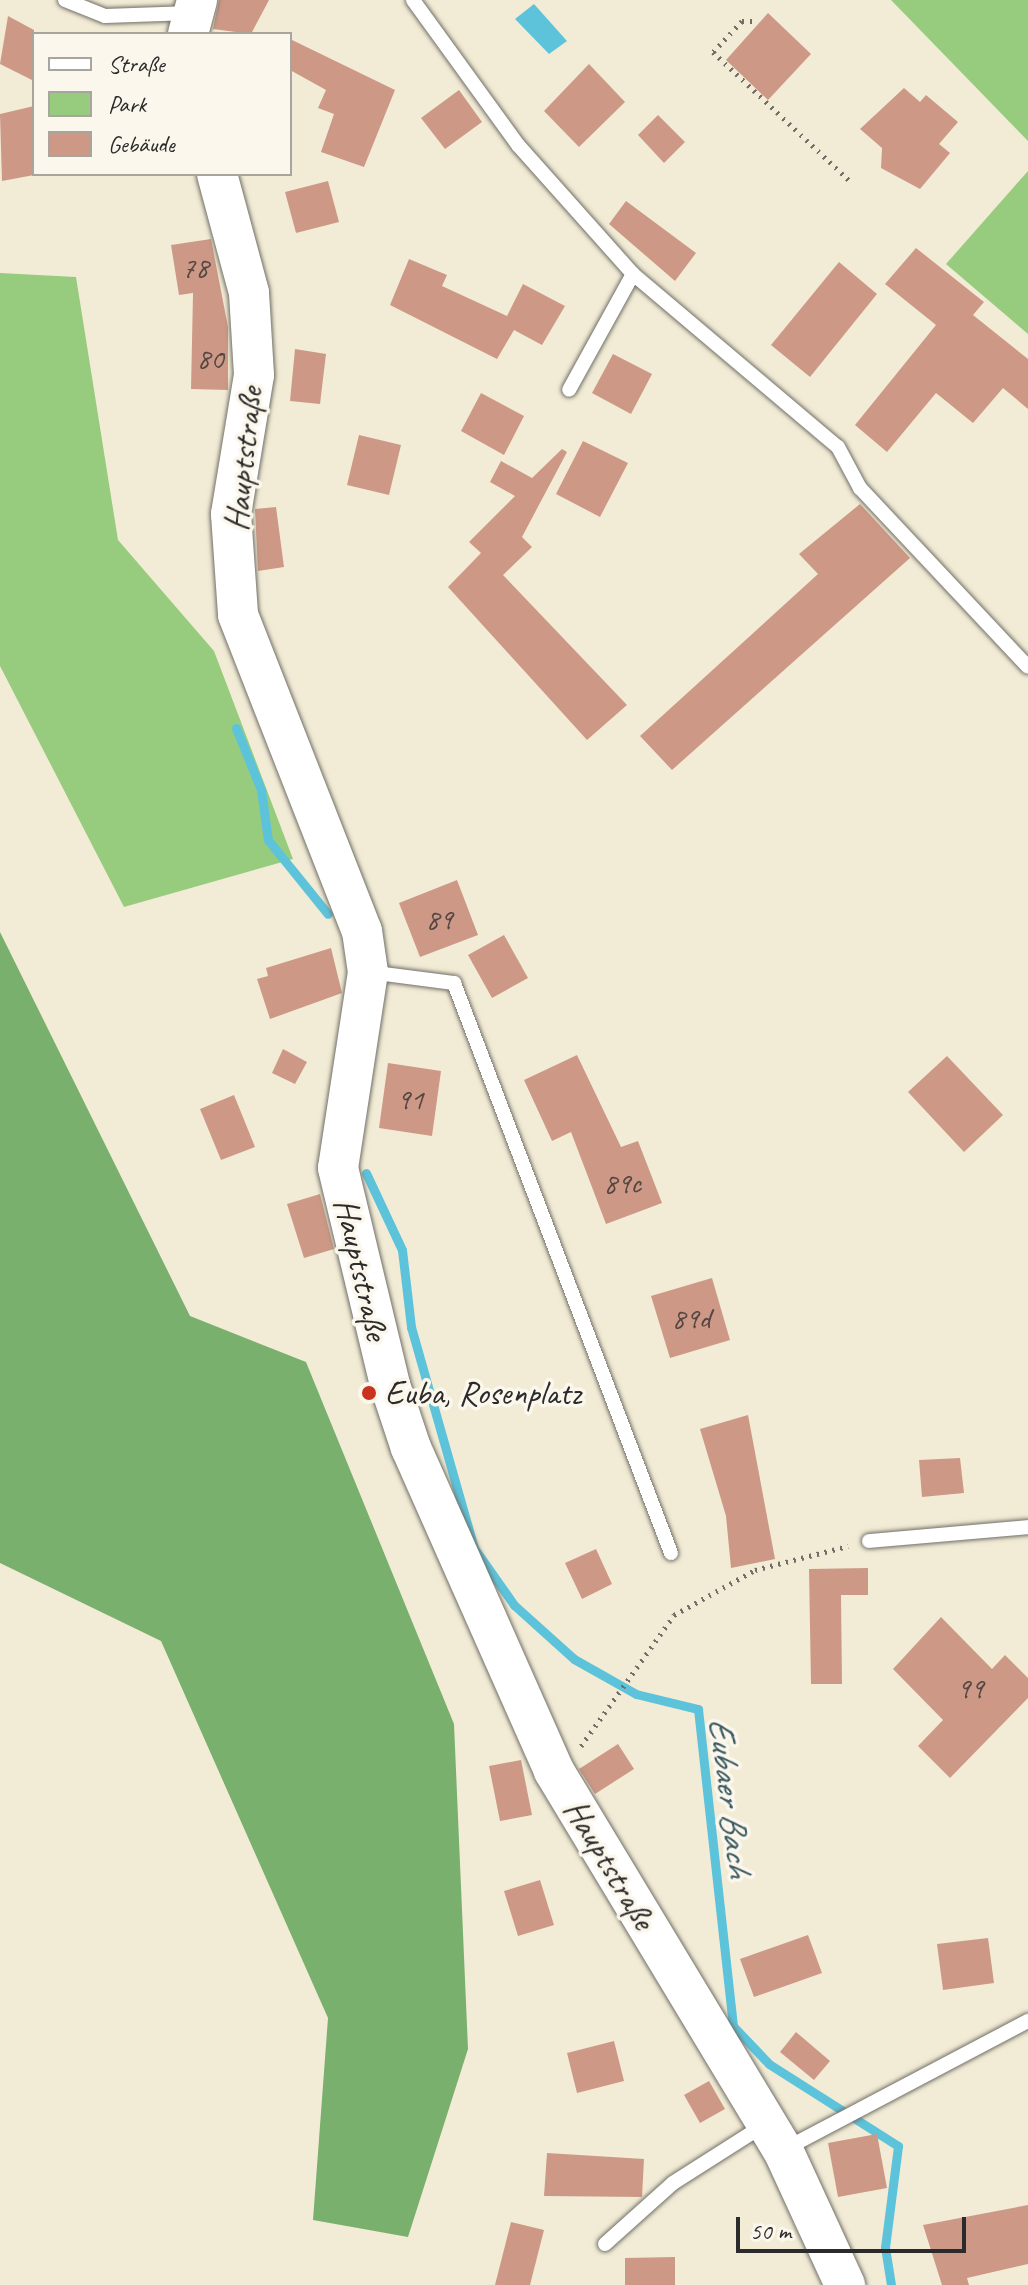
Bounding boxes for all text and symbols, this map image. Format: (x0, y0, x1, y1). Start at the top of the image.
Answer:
legend (32, 32, 292, 176)
text: Straße (108, 49, 165, 79)
text: Park (108, 89, 146, 119)
text: Gebäude (108, 129, 175, 159)
house number: 78 (182, 249, 208, 285)
house number: 80 (197, 340, 223, 376)
street label: Hauptstraße (215, 385, 271, 533)
house number: 89 (426, 901, 452, 937)
house number: 91 (397, 1081, 423, 1117)
house number: 89c (603, 1165, 641, 1201)
street label: Hauptstraße (326, 1194, 398, 1344)
house number: 89d (672, 1300, 710, 1336)
place label: Euba, Rosenplatz (385, 1373, 581, 1413)
marker: Euba, Rosenplatz (360, 1384, 378, 1402)
house number: 99 (957, 1670, 983, 1706)
water label: Eubaer Bach (699, 1715, 761, 1879)
street label: Hauptstraße (555, 1792, 665, 1936)
scale bar (740, 2201, 970, 2251)
text: 50 m (750, 2216, 791, 2246)

